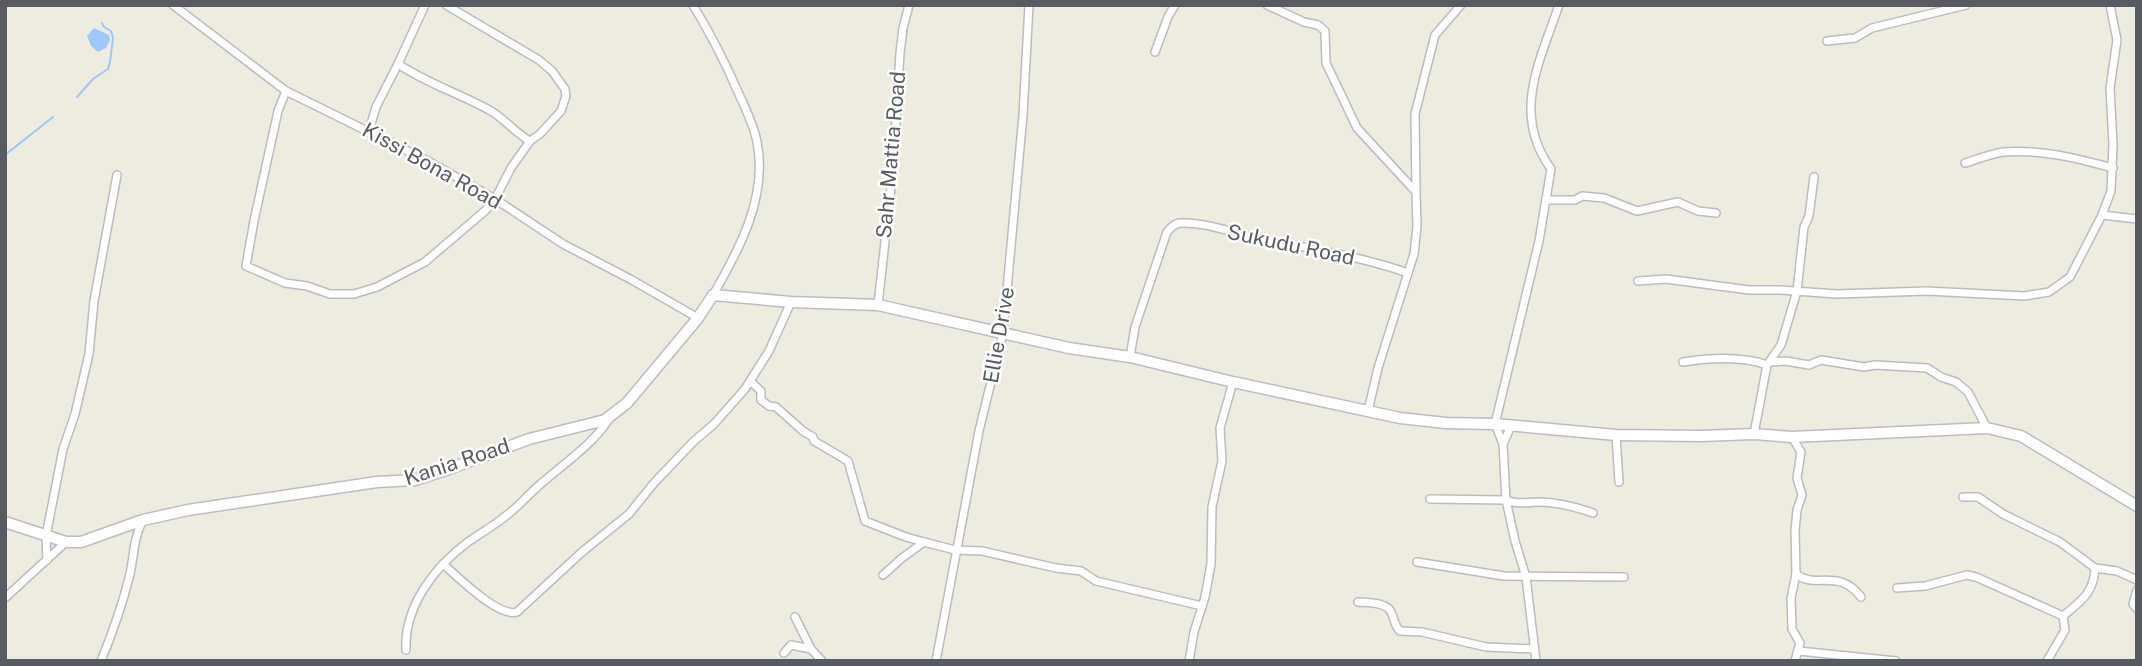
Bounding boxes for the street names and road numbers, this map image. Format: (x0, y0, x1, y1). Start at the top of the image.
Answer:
street label: Sahr Mattia Road (871, 70, 910, 240)
street label: Kissi Bona Road (358, 117, 506, 214)
street label: Sukudu Road (1225, 219, 1357, 270)
street label: Ellie Drive (978, 285, 1019, 385)
street label: Kania Road (401, 433, 513, 490)

